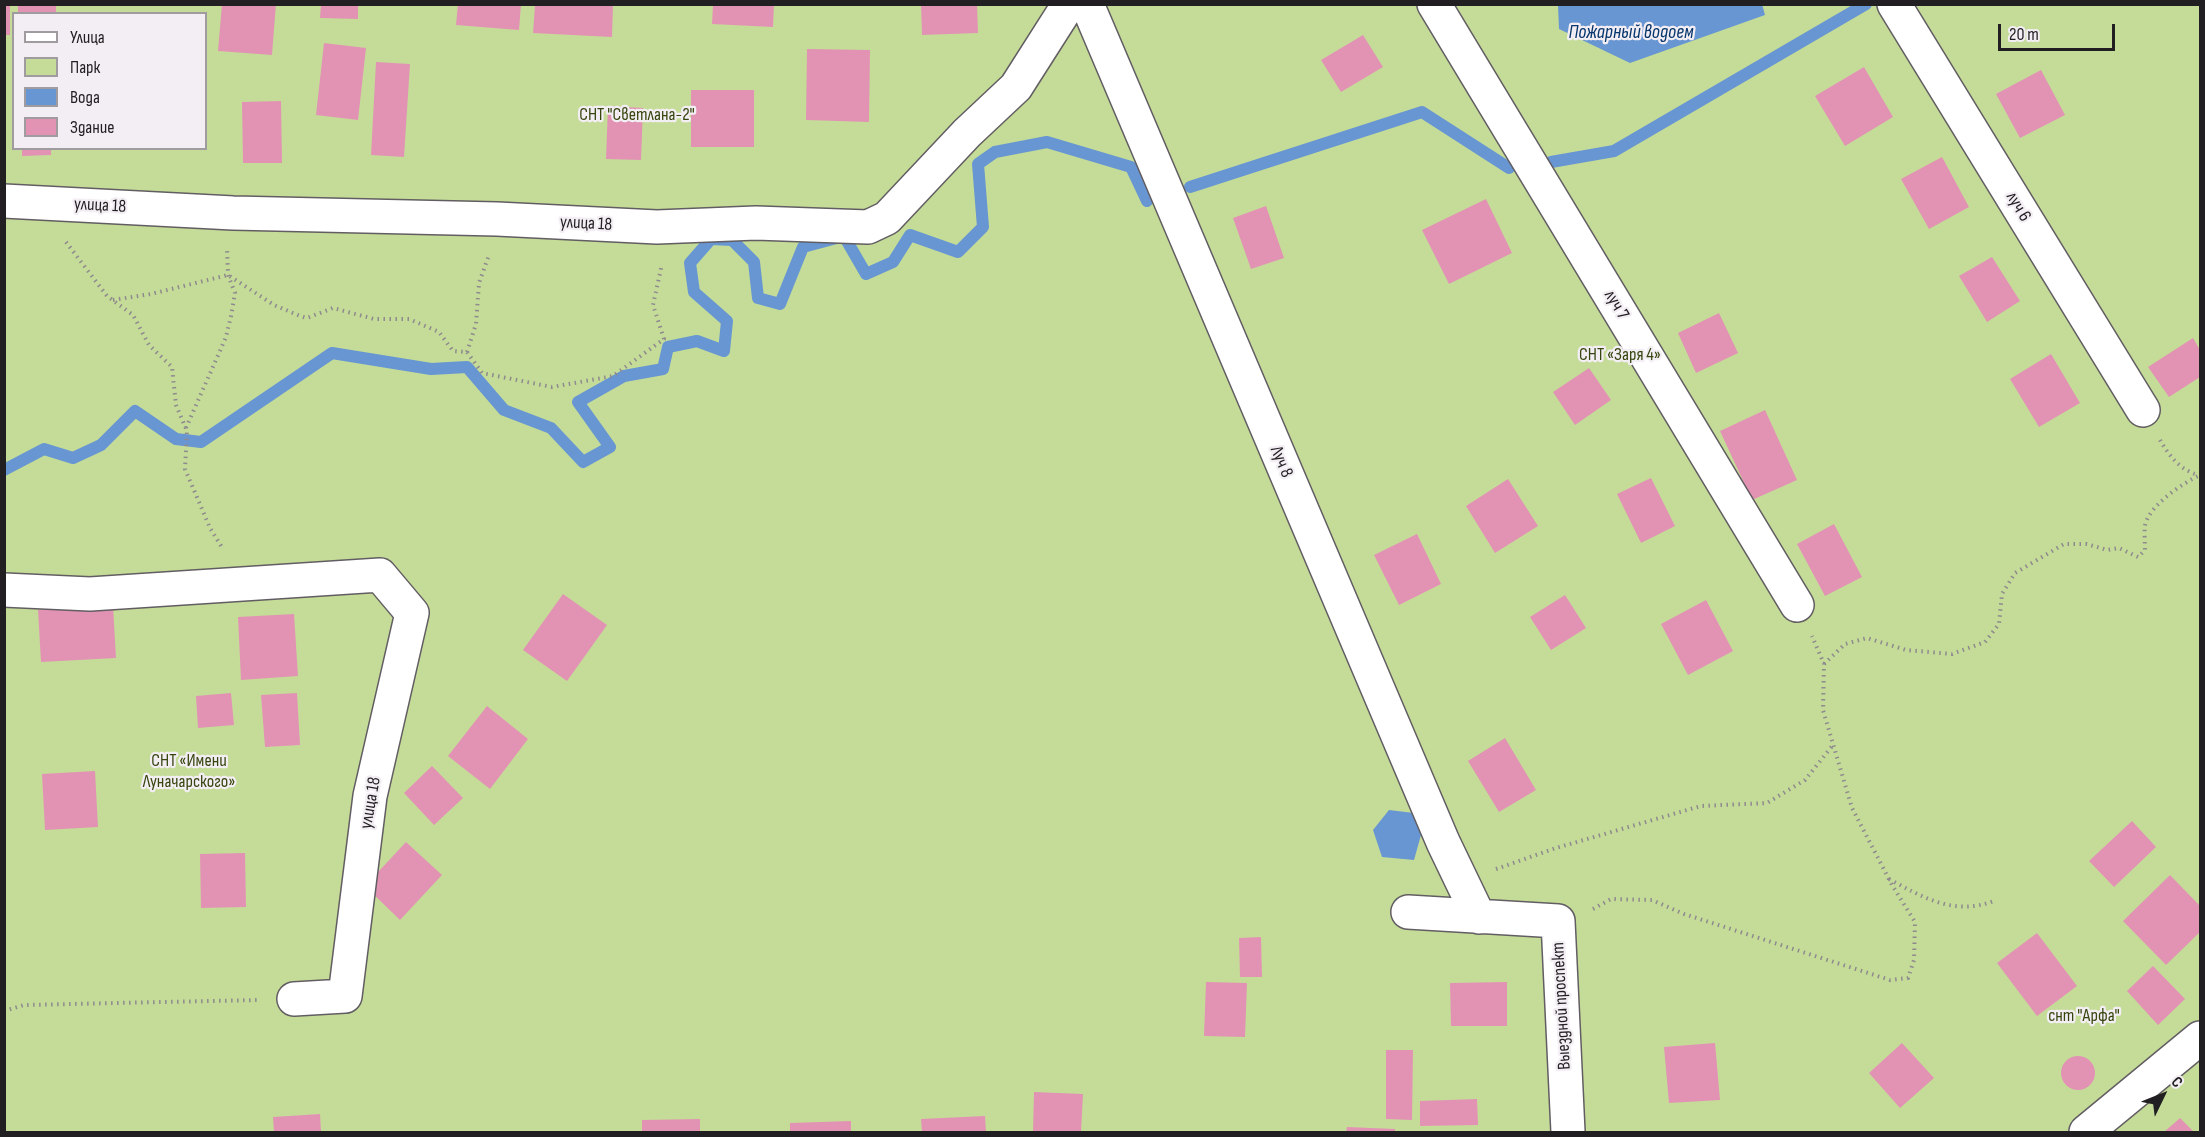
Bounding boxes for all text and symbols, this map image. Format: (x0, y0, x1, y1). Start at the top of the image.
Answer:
legend (12, 12, 207, 150)
scale bar (2001, 12, 2118, 50)
water label: Пожарный водоем (1568, 21, 1694, 45)
text: 20 m (2009, 24, 2039, 45)
text: Улица (70, 27, 105, 48)
text: Парк (70, 57, 100, 78)
text: Вода (70, 87, 100, 108)
park label: СНТ "Светлана-2" (579, 104, 695, 126)
text: Здание (70, 117, 115, 138)
street label: луч 6 (2001, 188, 2035, 226)
street label: улица 18 (73, 194, 127, 218)
street label: улица 18 (559, 212, 613, 236)
street label: луч 7 (1599, 286, 1633, 324)
park label: СНТ «Заря 4» (1579, 344, 1661, 366)
street label: Луч 8 (1265, 443, 1297, 481)
park label: СНТ «Имени Луначарского» (143, 750, 235, 792)
street label: улица 18 (356, 775, 386, 831)
street label: Выездной проспект (1548, 942, 1576, 1070)
park label: снт "Арфа" (2048, 1005, 2120, 1027)
north arrow (2133, 1065, 2193, 1125)
text: С (2167, 1073, 2186, 1092)

